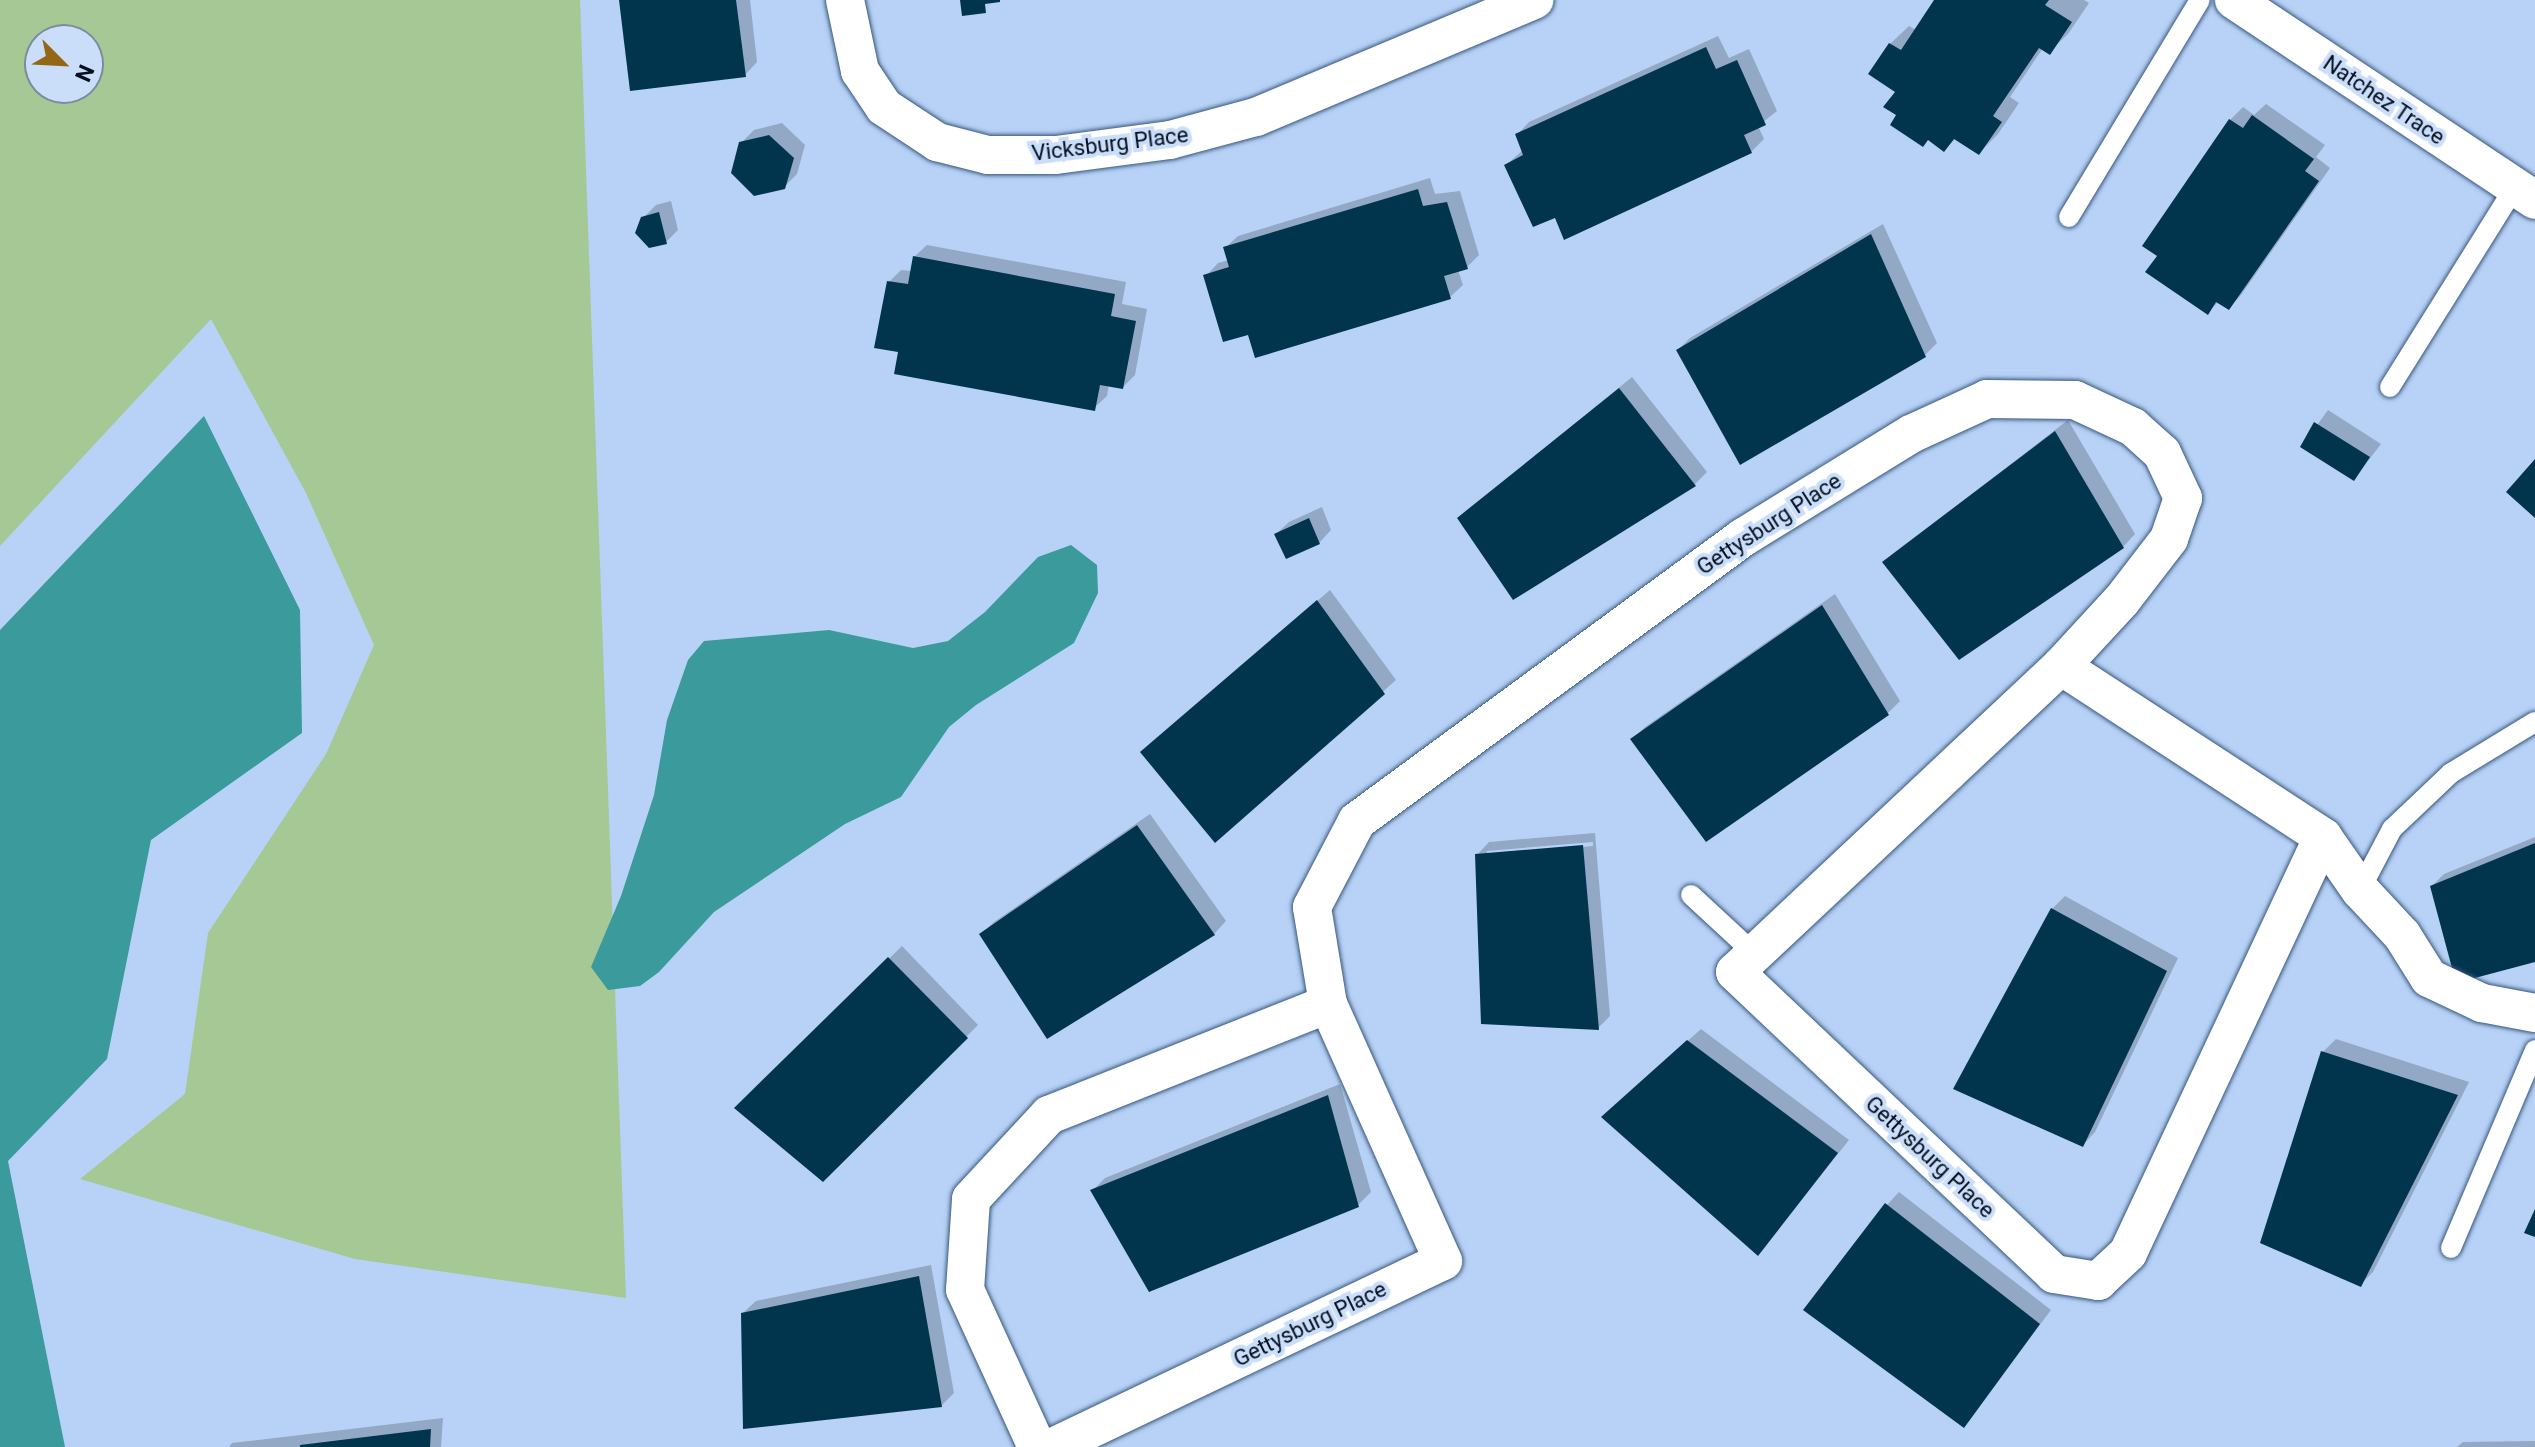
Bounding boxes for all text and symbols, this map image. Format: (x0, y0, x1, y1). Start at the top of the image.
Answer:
north arrow (24, 24, 104, 104)
street label: Natchez Trace (2318, 50, 2450, 150)
text: N (70, 61, 99, 85)
street label: Vicksburg Place (1030, 121, 1190, 167)
street label: Gettysburg Place (1692, 468, 1846, 580)
street label: Gettysburg Place (1860, 1090, 2000, 1224)
street label: Gettysburg Place (1229, 1276, 1391, 1372)

